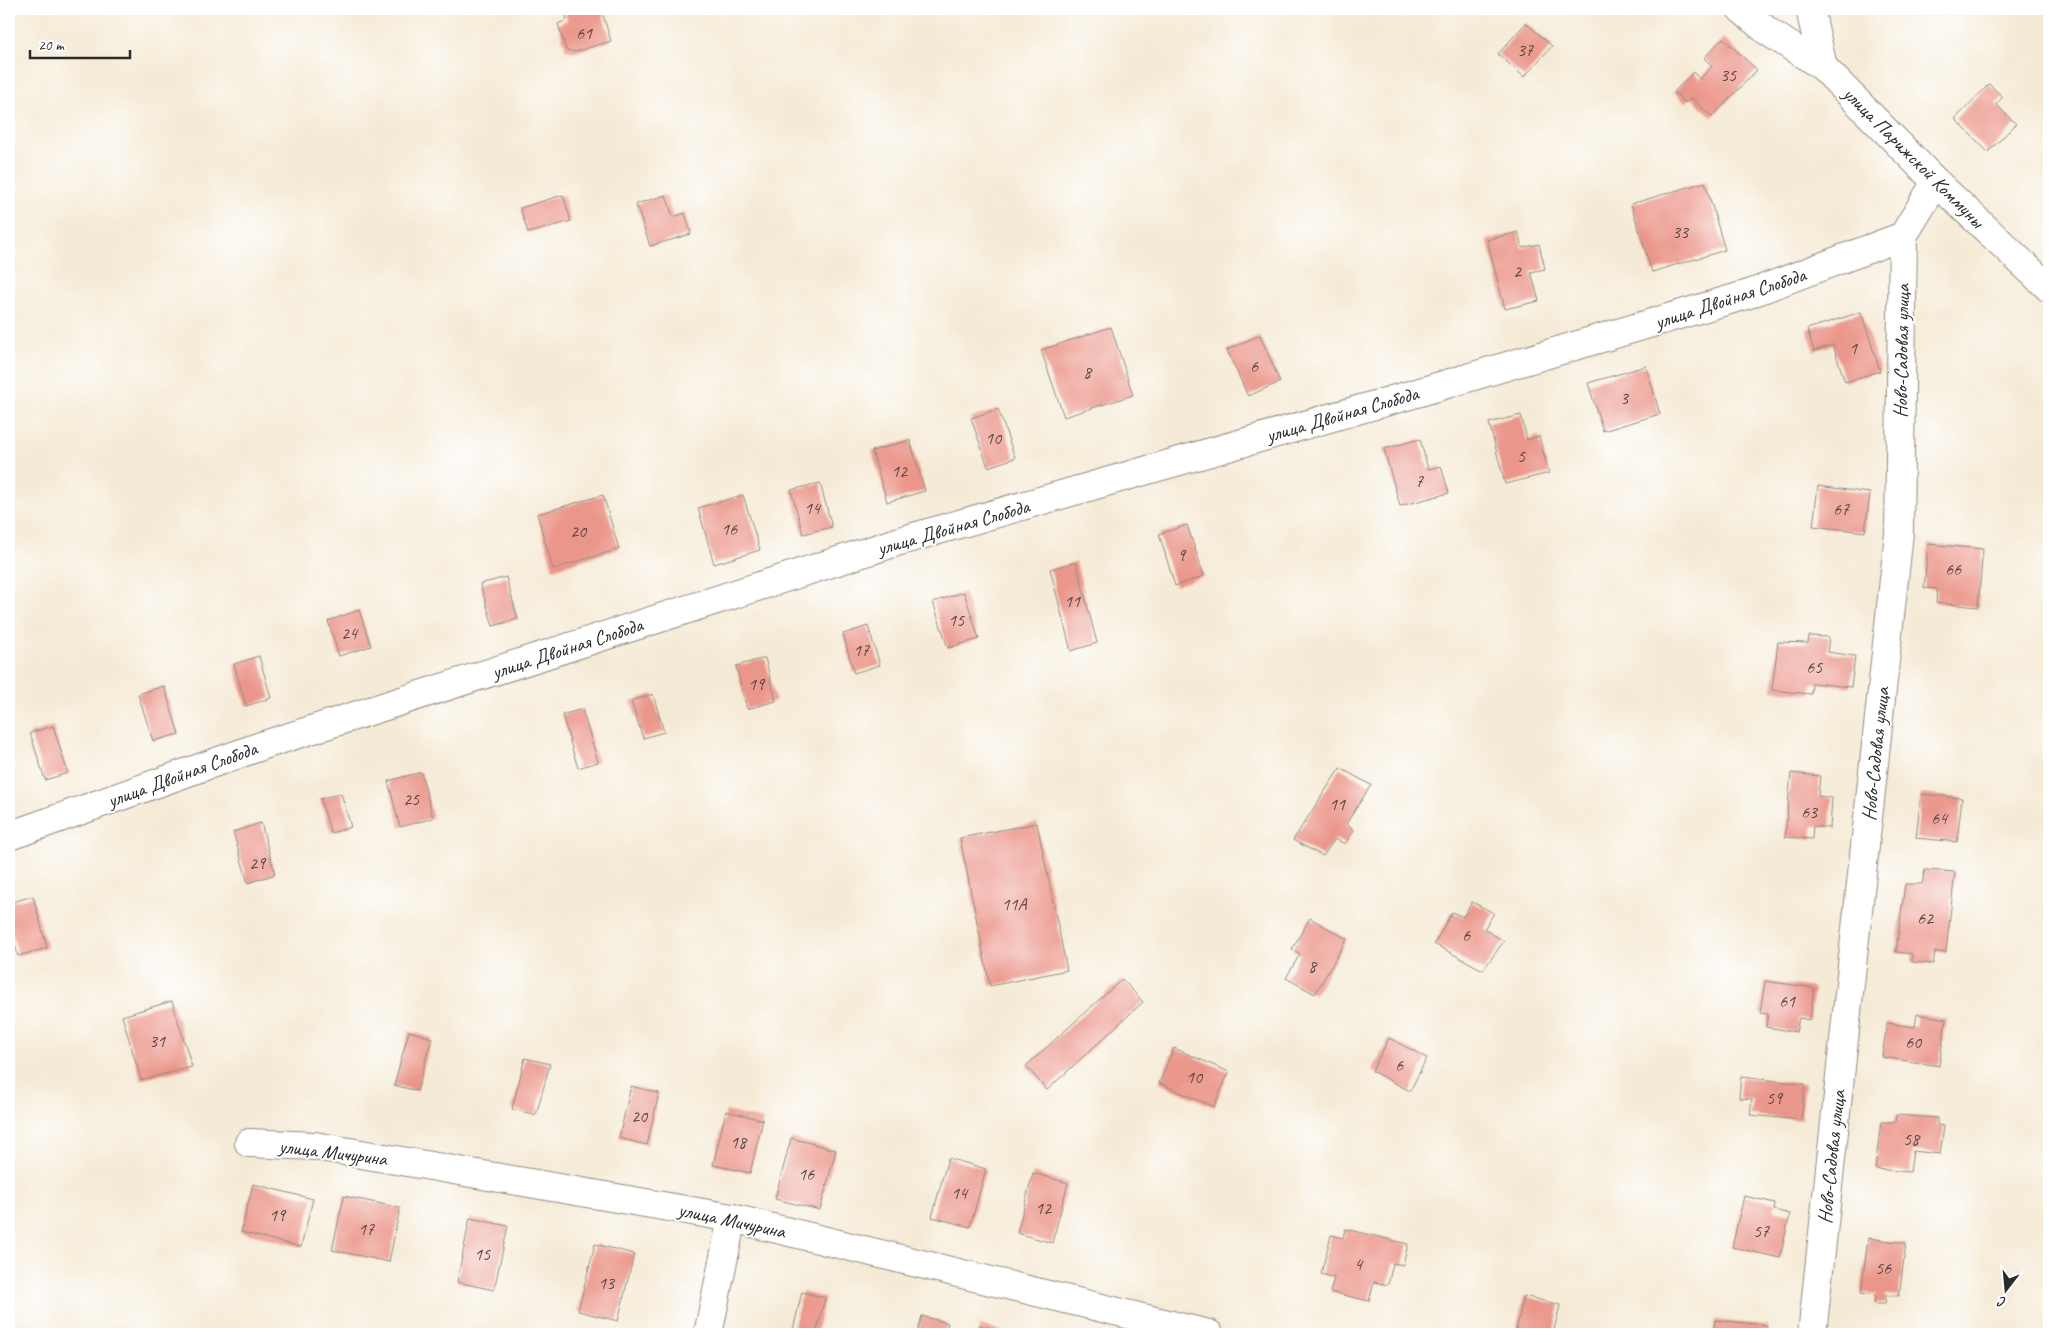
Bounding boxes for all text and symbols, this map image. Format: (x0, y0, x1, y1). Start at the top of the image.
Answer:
house number: 61 (576, 22, 593, 44)
scale bar (30, 28, 130, 60)
text: 20 m (38, 36, 65, 55)
house number: 37 (1517, 39, 1534, 61)
house number: 35 (1720, 64, 1737, 86)
street label: улица Парижской Коммуны (1837, 81, 1991, 234)
house number: 33 (1672, 221, 1690, 243)
house number: 2 (1513, 260, 1523, 282)
street label: улица Двойная Слобода (1651, 262, 1811, 335)
street label: Ново-Садовая улица (1888, 283, 1915, 418)
house number: 1 (1849, 337, 1858, 359)
house number: 6 (1250, 355, 1259, 377)
house number: 8 (1083, 361, 1093, 383)
street label: улица Двойная Слобода (1262, 380, 1423, 448)
house number: 3 (1620, 387, 1630, 409)
house number: 10 (985, 427, 1003, 449)
house number: 5 (1517, 445, 1526, 467)
house number: 12 (891, 460, 909, 482)
house number: 7 (1415, 470, 1424, 492)
street label: улица Двойная Слобода (873, 493, 1034, 561)
house number: 14 (804, 497, 822, 519)
house number: 67 (1833, 498, 1850, 520)
house number: 16 (721, 518, 738, 540)
house number: 20 (570, 520, 588, 542)
house number: 9 (1177, 544, 1187, 566)
house number: 66 (1945, 558, 1962, 580)
house number: 11 (1064, 590, 1081, 612)
house number: 15 (948, 609, 965, 631)
street label: улица Двойная Слобода (488, 612, 648, 685)
house number: 24 (341, 622, 359, 644)
house number: 17 (853, 639, 870, 661)
house number: 65 (1806, 656, 1823, 678)
house number: 19 (748, 673, 766, 695)
street label: Ново-Садовая улица (1856, 685, 1895, 822)
street label: улица Двойная Слобода (103, 735, 262, 813)
house number: 25 (403, 788, 420, 810)
house number: 11 (1329, 793, 1346, 815)
house number: 63 (1801, 801, 1819, 823)
house number: 64 (1931, 807, 1949, 829)
house number: 29 (249, 852, 267, 874)
house number: 11А (1001, 893, 1028, 915)
house number: 62 (1917, 907, 1935, 929)
house number: 6 (1462, 924, 1471, 946)
house number: 8 (1308, 955, 1318, 977)
house number: 61 (1779, 990, 1796, 1012)
house number: 31 (149, 1030, 166, 1052)
house number: 60 (1905, 1031, 1923, 1053)
house number: 6 (1395, 1054, 1404, 1076)
house number: 10 (1186, 1066, 1204, 1088)
house number: 59 (1766, 1087, 1784, 1109)
street label: Ново-Садовая улица (1812, 1088, 1851, 1225)
house number: 20 (631, 1105, 649, 1127)
house number: 58 (1903, 1128, 1921, 1150)
house number: 18 (730, 1131, 748, 1153)
street label: улица Мичурина (276, 1133, 390, 1172)
house number: 16 (798, 1163, 815, 1185)
house number: 14 (951, 1182, 969, 1204)
street label: улица Мичурина (675, 1197, 789, 1244)
house number: 12 (1035, 1197, 1053, 1219)
house number: 19 (269, 1204, 287, 1226)
house number: 17 (358, 1218, 375, 1240)
house number: 57 (1753, 1220, 1770, 1242)
house number: 15 (474, 1243, 491, 1265)
house number: 4 (1354, 1253, 1364, 1275)
house number: 56 (1875, 1257, 1892, 1279)
north arrow (1980, 1266, 2030, 1316)
house number: 13 (598, 1272, 616, 1294)
text: С (1995, 1292, 2008, 1311)

